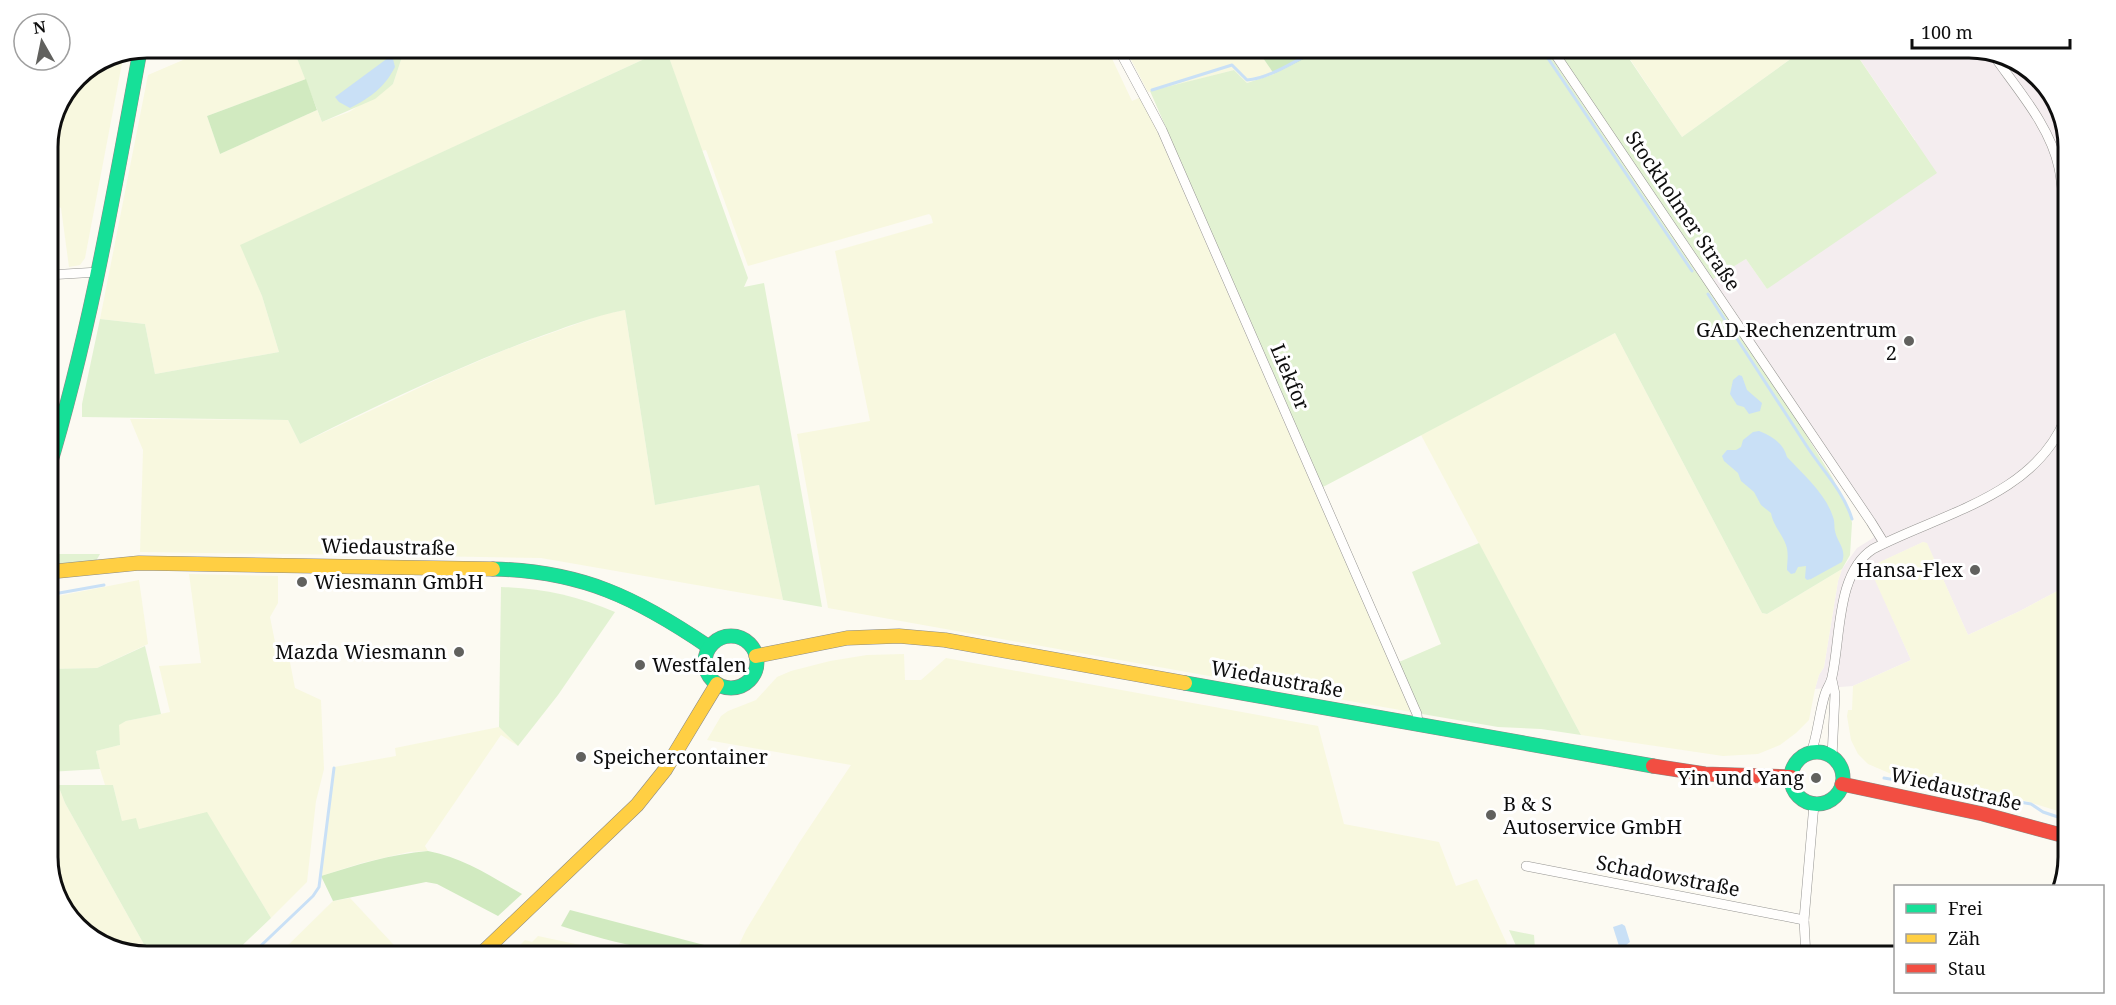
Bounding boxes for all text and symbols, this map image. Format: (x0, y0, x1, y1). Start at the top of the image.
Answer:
north arrow (12, 12, 72, 72)
scale bar (1912, 12, 2070, 50)
text: N (32, 15, 48, 39)
text: 100 m (1921, 20, 1973, 44)
street label: Stockholmer Straße (1620, 125, 1747, 296)
place label: GAD-Rechenzentrum 2 (1696, 316, 1897, 366)
marker: GAD-Rechenzentrum 2 (1902, 334, 1916, 348)
street label: Liekfor (1264, 339, 1317, 415)
street label: Wiedaustraße (321, 532, 455, 561)
place label: Hansa-Flex (1856, 556, 1963, 583)
marker: Hansa-Flex (1968, 563, 1982, 577)
place label: Wiesmann GmbH (314, 568, 484, 595)
marker: Wiesmann GmbH (295, 575, 309, 589)
place label: Mazda Wiesmann (275, 638, 447, 665)
marker: Mazda Wiesmann (452, 645, 466, 659)
place label: Westfalen (652, 651, 747, 678)
street label: Wiedaustraße (1209, 654, 1346, 703)
marker: Westfalen (633, 658, 647, 672)
place label: Speichercontainer (593, 743, 768, 770)
marker: Speichercontainer (574, 750, 588, 764)
street label: Wiedaustraße (1888, 760, 2025, 817)
place label: Yin und Yang (1677, 764, 1804, 791)
marker: Yin und Yang (1809, 771, 1823, 785)
place label: B & S Autoservice GmbH (1503, 790, 1682, 840)
marker: B & S Autoservice GmbH (1484, 808, 1498, 822)
street label: Schadowstraße (1594, 848, 1742, 903)
legend (1894, 885, 2104, 993)
text: Frei (1948, 896, 1983, 920)
text: Zäh (1948, 926, 1980, 950)
text: Stau (1948, 956, 1986, 980)

